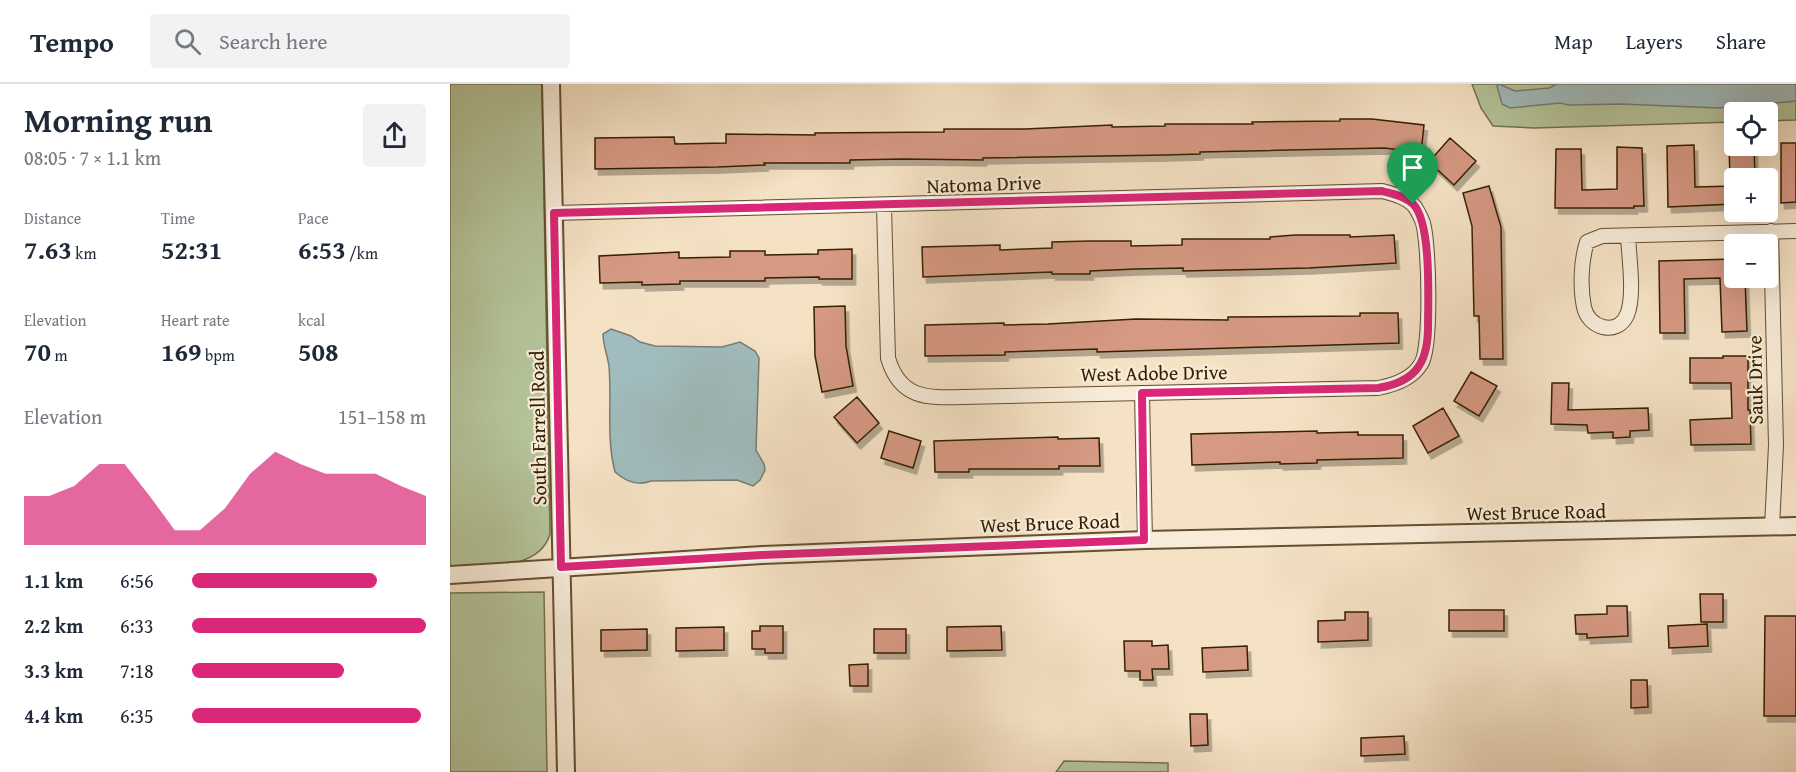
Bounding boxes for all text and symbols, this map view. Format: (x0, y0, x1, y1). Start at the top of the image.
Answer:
search box (150, 14, 570, 68)
text: Tempo (30, 21, 114, 62)
icon: search (171, 25, 204, 58)
text: Search here (219, 25, 328, 57)
text: Map (1554, 26, 1593, 57)
text: Layers (1626, 26, 1683, 57)
text: Share (1716, 26, 1766, 57)
text: Morning run (24, 96, 213, 144)
map controls (1724, 102, 1778, 288)
button: locate (1724, 102, 1778, 156)
button: share (363, 104, 426, 167)
pin (1387, 142, 1438, 204)
text: 08:05 · 7 × 1.1 km (24, 143, 161, 172)
icon: arrive (1396, 151, 1429, 184)
street label: Natoma Drive (926, 167, 1042, 200)
button: + (1724, 168, 1778, 222)
text: Distance (24, 206, 81, 230)
text: Time (161, 206, 195, 230)
text: Pace (298, 206, 329, 230)
text: 7.63 (24, 230, 72, 269)
text: 52:31 (161, 230, 222, 269)
text: 6:53 (298, 230, 346, 269)
button: − (1724, 234, 1778, 288)
text: km (72, 241, 96, 265)
text: /km (346, 241, 378, 265)
text: Elevation (24, 308, 87, 332)
text: Heart rate (161, 308, 230, 332)
text: kcal (298, 308, 325, 332)
text: 70 (24, 332, 51, 371)
text: 169 (161, 332, 201, 371)
text: 508 (298, 332, 338, 371)
street label: Sauk Drive (1739, 335, 1770, 425)
text: m (51, 343, 68, 367)
text: bpm (201, 343, 235, 367)
street label: South Farrell Road (522, 350, 553, 506)
street label: West Adobe Drive (1080, 357, 1228, 388)
text: Elevation (24, 402, 102, 431)
text: 151–158 m (338, 402, 426, 431)
street label: West Bruce Road (1466, 496, 1607, 527)
street label: West Bruce Road (980, 506, 1121, 539)
text: 1.1 km (24, 566, 83, 595)
text: 6:56 (120, 566, 154, 595)
text: 2.2 km (24, 611, 83, 640)
text: 6:33 (120, 611, 154, 640)
text: 3.3 km (24, 656, 83, 685)
text: 7:18 (120, 656, 154, 685)
text: 4.4 km (24, 701, 83, 730)
text: 6:35 (120, 701, 154, 730)

